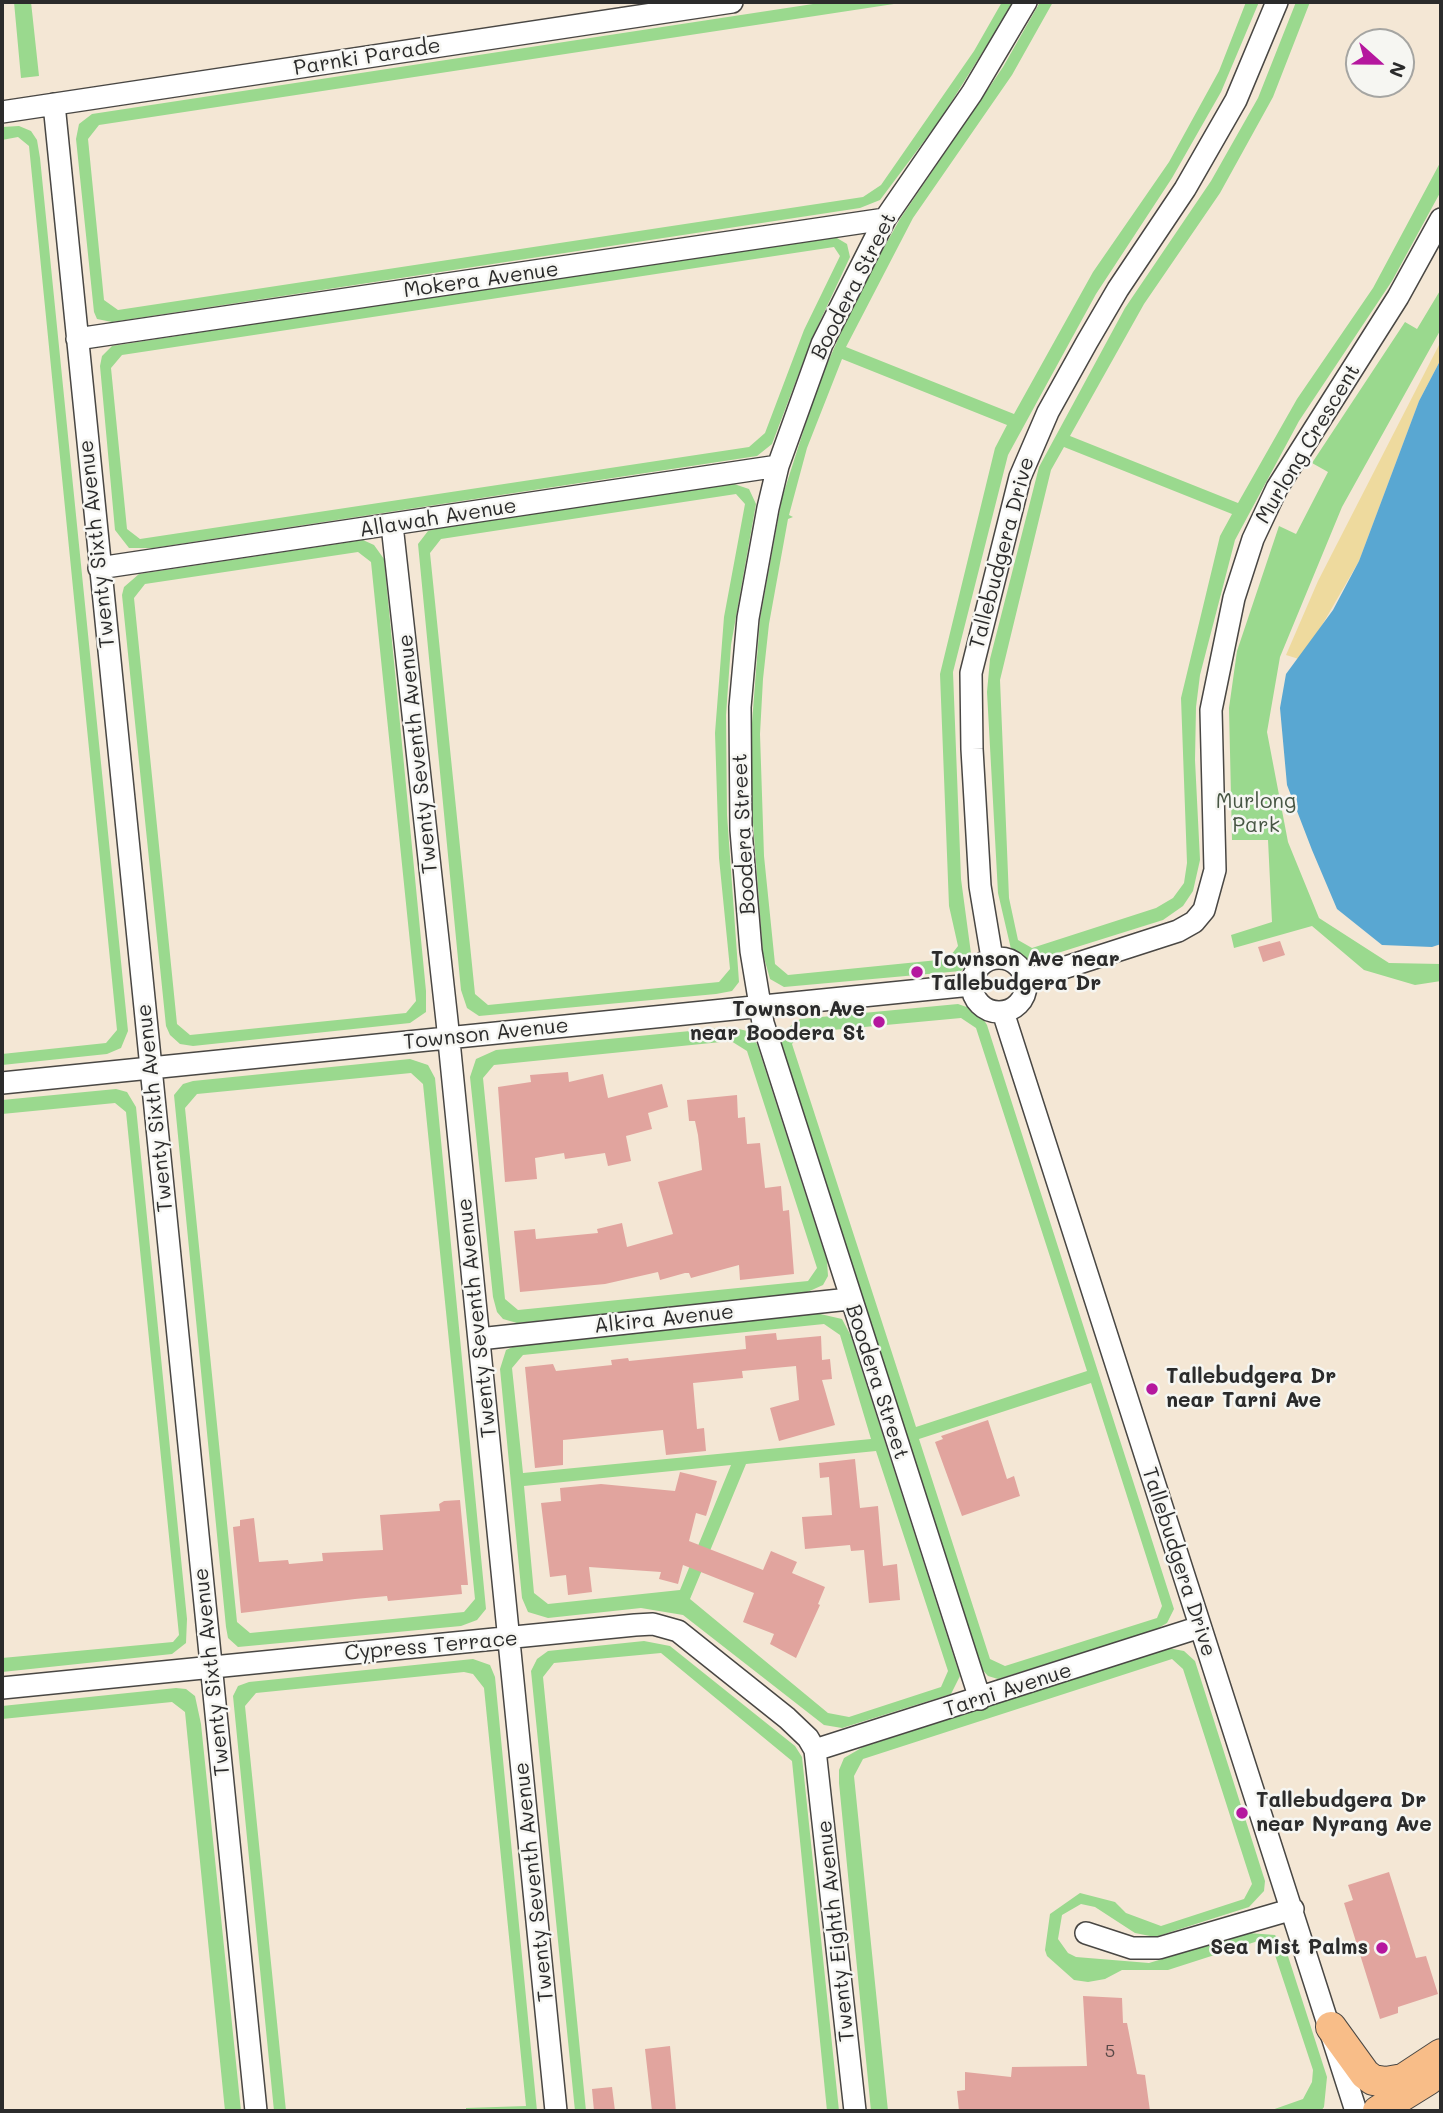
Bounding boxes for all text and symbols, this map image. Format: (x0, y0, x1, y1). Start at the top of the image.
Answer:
north arrow (1345, 28, 1415, 98)
street label: Parnki Parade (292, 33, 442, 81)
text: N (1384, 59, 1412, 81)
street label: Boodera Street (806, 208, 902, 364)
street label: Mokera Avenue (402, 257, 560, 303)
street label: Murlong Crescent (1250, 360, 1366, 528)
street label: Twenty Sixth Avenue (74, 439, 120, 649)
street label: Tallebudgera Drive (964, 454, 1040, 652)
street label: Allawah Avenue (358, 493, 518, 543)
street label: Twenty Seventh Avenue (393, 633, 443, 875)
street label: Boodera Street (727, 753, 761, 915)
park label: Murlong Park (1216, 789, 1296, 839)
place label: Townson Ave near Tallebudgera Dr (931, 947, 1120, 997)
marker: Townson Ave near Tallebudgera Dr (909, 964, 925, 980)
place label: Townson Ave near Boodera St (690, 997, 865, 1047)
street label: Twenty Sixth Avenue (132, 1003, 178, 1213)
street label: Townson Avenue (402, 1013, 570, 1055)
marker: Townson Ave near Boodera St (871, 1014, 887, 1030)
street label: Twenty Seventh Avenue (452, 1197, 502, 1439)
street label: Alkira Avenue (593, 1299, 735, 1339)
street label: Boodera Street (840, 1301, 914, 1463)
place label: Tallebudgera Dr near Tarni Ave (1166, 1364, 1336, 1414)
marker: Tallebudgera Dr near Tarni Ave (1144, 1381, 1160, 1397)
street label: Tallebudgera Drive (1136, 1464, 1222, 1660)
street label: Twenty Sixth Avenue (189, 1567, 235, 1777)
street label: Cypress Terrace (343, 1626, 519, 1666)
street label: Tarni Avenue (941, 1658, 1075, 1722)
street label: Twenty Seventh Avenue (509, 1761, 559, 2003)
place label: Tallebudgera Dr near Nyrang Ave (1256, 1788, 1432, 1838)
marker: Tallebudgera Dr near Nyrang Ave (1234, 1805, 1250, 1821)
street label: Twenty Eighth Avenue (812, 1819, 860, 2043)
place label: Sea Mist Palms (1210, 1935, 1368, 1961)
marker: Sea Mist Palms (1374, 1940, 1390, 1956)
house number: 5 (1105, 2040, 1115, 2062)

